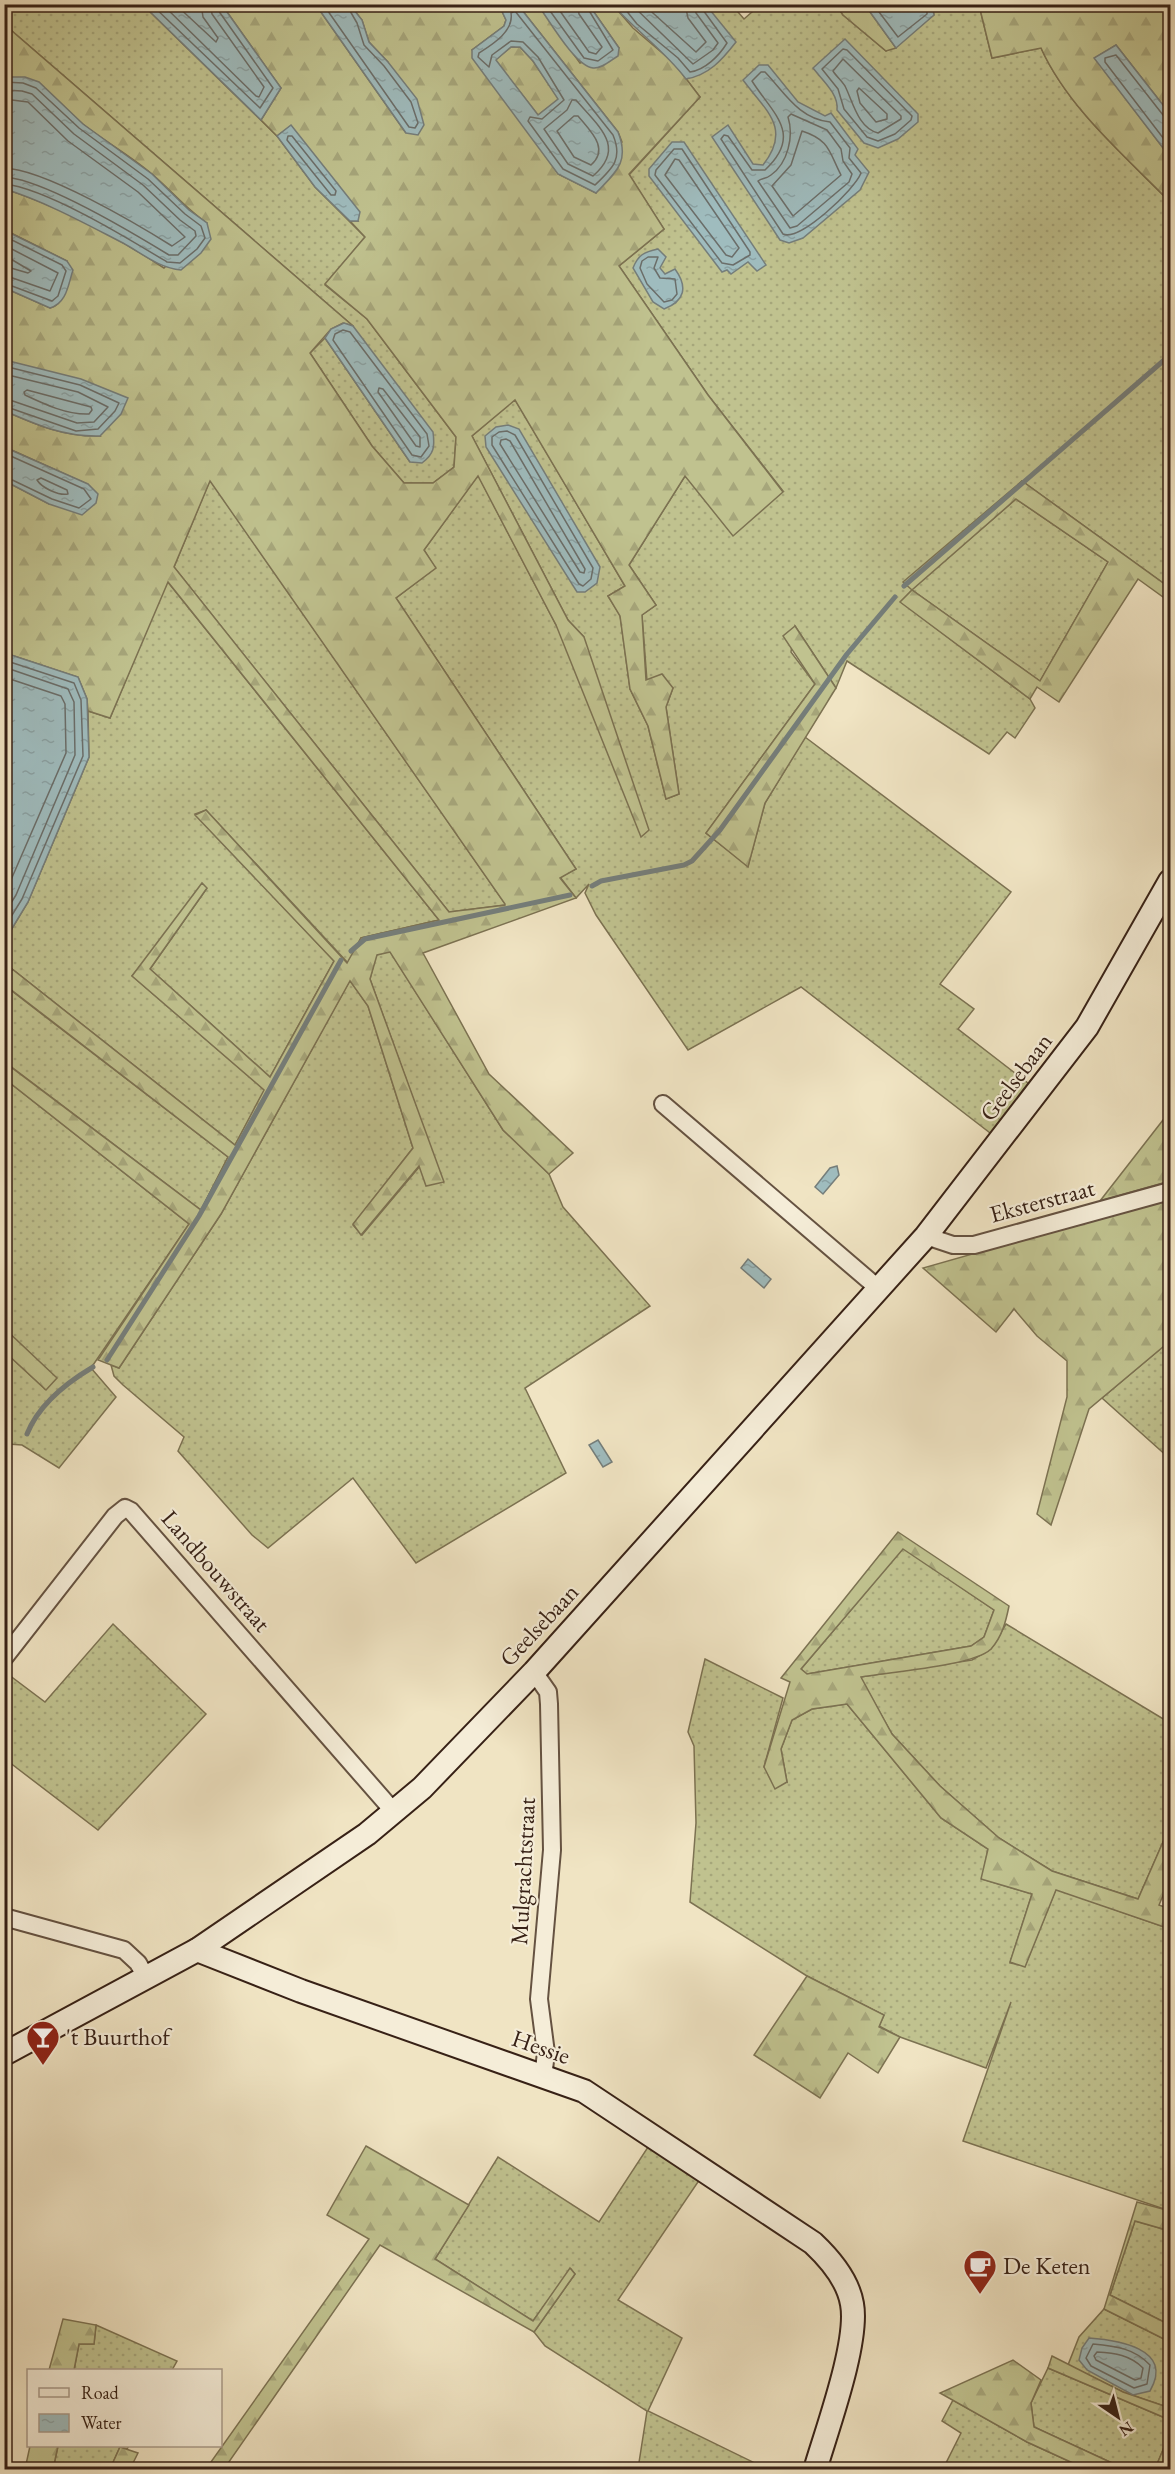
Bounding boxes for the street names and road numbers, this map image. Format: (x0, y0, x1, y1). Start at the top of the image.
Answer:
street label: Geelsebaan (972, 1026, 1059, 1127)
street label: Eksterstraat (986, 1172, 1098, 1229)
street label: Landbouwstraat (155, 1503, 278, 1638)
street label: Geelsebaan (492, 1576, 585, 1673)
street label: Mulgrachtstraat (503, 1796, 542, 1946)
street label: Hessie (508, 2022, 574, 2071)

